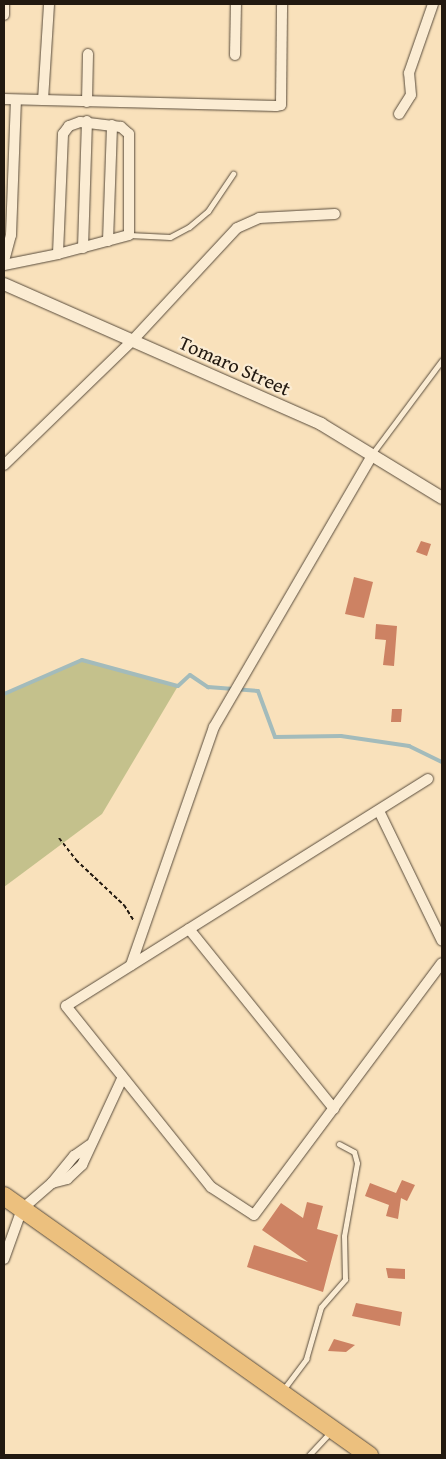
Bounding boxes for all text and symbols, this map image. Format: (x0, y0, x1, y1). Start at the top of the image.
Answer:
street label: Tomaro Street (176, 330, 294, 400)

